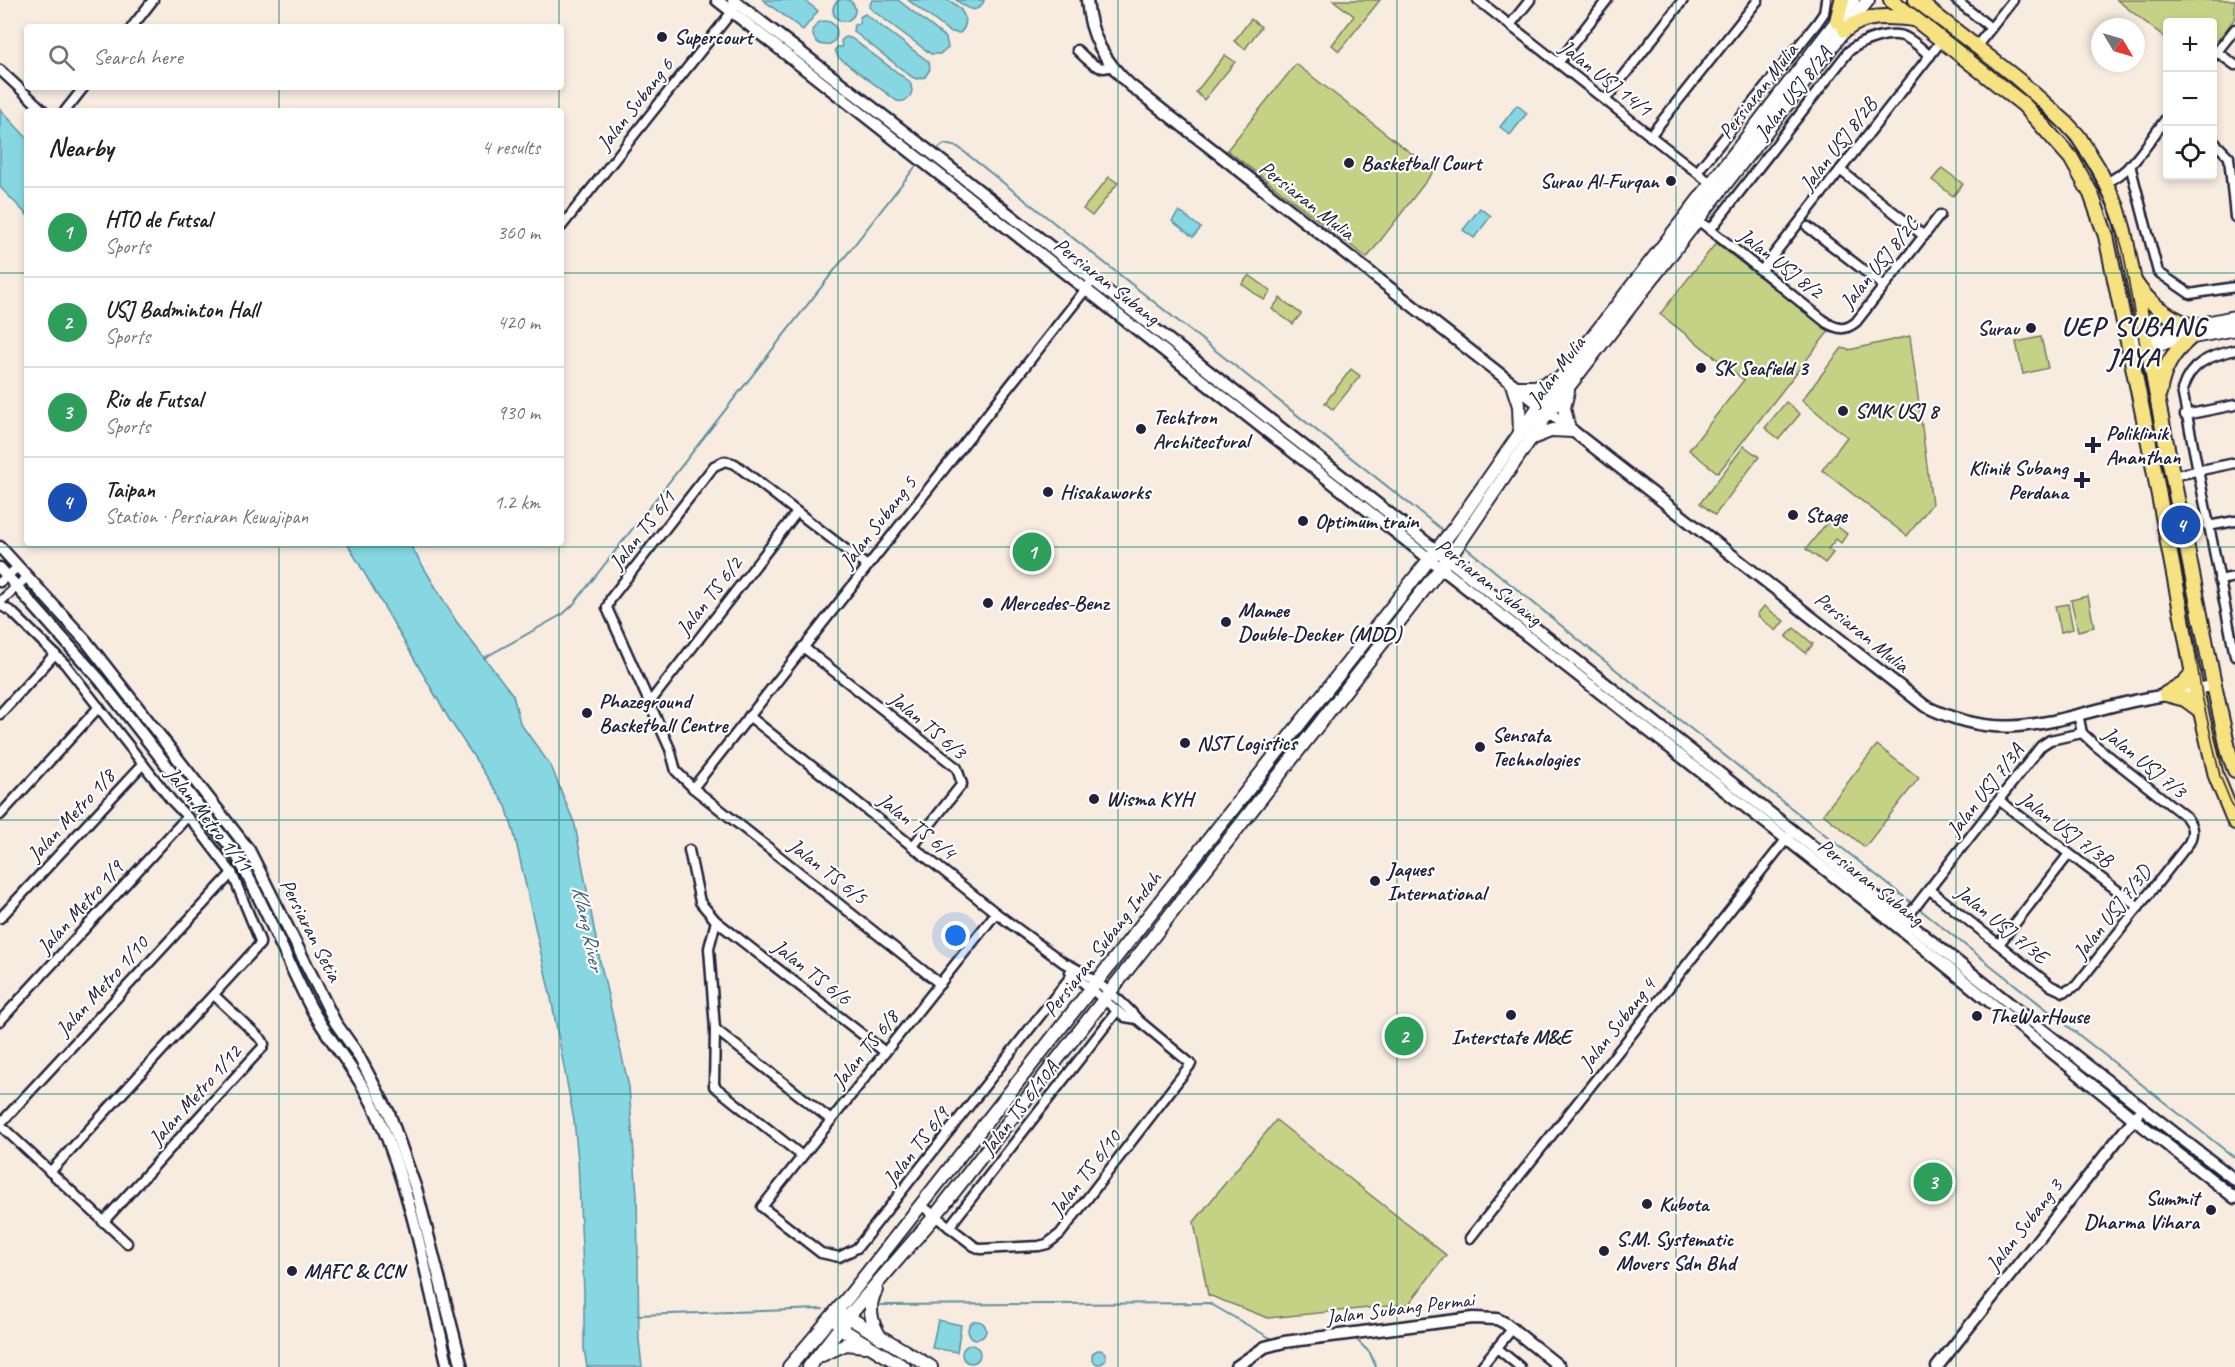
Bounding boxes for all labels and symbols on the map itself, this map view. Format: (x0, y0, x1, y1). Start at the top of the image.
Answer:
north arrow (2091, 18, 2145, 72)
place label: Supercourt (674, 24, 755, 50)
marker: Supercourt (655, 30, 669, 44)
street label: Jalan USJ 14/1 (1554, 33, 1658, 123)
street label: Persiaran Mulia (1713, 37, 1805, 144)
street label: Jalan USJ 8/2A (1748, 40, 1838, 145)
street label: Jalan Subang 6 (590, 52, 679, 156)
street label: Jalan USJ 8/2B (1793, 91, 1884, 196)
place label: Basketball Court (1361, 150, 1484, 176)
street label: Persiaran Mulia (1254, 155, 1361, 247)
marker: Basketball Court (1342, 156, 1356, 170)
place label: Surau Al-Furqan (1540, 168, 1660, 194)
marker: Surau Al-Furqan (1664, 174, 1678, 188)
street label: Jalan USJ 8/2C (1834, 211, 1925, 315)
street label: Jalan USJ 8/2 (1733, 221, 1830, 305)
street label: Persiaran Subang (1049, 232, 1166, 331)
district label: UEP SUBANG JAYA (2061, 309, 2209, 374)
place label: Surau (1977, 315, 2021, 341)
marker: Surau (2024, 321, 2038, 335)
street label: Jalan Mulia (1521, 330, 1592, 412)
place label: SK Seafield 3 (1713, 355, 1810, 381)
marker: SK Seafield 3 (1694, 361, 1708, 375)
place label: SMK USJ 8 (1855, 398, 1941, 424)
place label: Techtron Architectural (1153, 404, 1254, 454)
marker: SMK USJ 8 (1836, 404, 1850, 418)
place label: Poliklinik Ananthan (2106, 420, 2181, 470)
marker: Techtron Architectural (1134, 422, 1148, 436)
marker: Poliklinik Ananthan (2084, 436, 2102, 454)
place label: Klinik Subang Perdana (1969, 455, 2070, 505)
street label: Jalan Subang 5 (833, 470, 923, 574)
marker: Klinik Subang Perdana (2073, 471, 2091, 489)
place label: Hisakaworks (1060, 479, 1153, 505)
street label: Jalan TS 6/1 (603, 484, 682, 575)
marker: Hisakaworks (1041, 485, 1055, 499)
place label: Stage (1805, 502, 1849, 528)
pin: 4 (2162, 502, 2200, 548)
place label: Optimum train (1315, 508, 1420, 534)
marker: Stage (1786, 508, 1800, 522)
marker: Optimum train (1296, 514, 1310, 528)
pin: 1 (1012, 530, 1052, 574)
street label: Persiaran Subang (1431, 533, 1548, 632)
street label: Jalan TS 6/2 (670, 550, 749, 641)
street label: Persiaran Mulia (1809, 586, 1916, 679)
place label: Mercedes-Benz (1000, 590, 1111, 616)
marker: Mercedes-Benz (981, 596, 995, 610)
place label: Mamee Double-Decker (MDD) (1238, 597, 1403, 647)
marker: Mamee Double-Decker (MDD) (1219, 615, 1233, 629)
street label: Jalan TS 6/3 (883, 685, 973, 766)
place label: Phazeground Basketball Centre (599, 688, 729, 738)
marker: Phazeground Basketball Centre (580, 706, 594, 720)
street label: Jalan USJ 7/3 (2097, 720, 2193, 805)
place label: Sensata Technologies (1492, 722, 1581, 772)
place label: NST Logistics (1197, 730, 1299, 756)
marker: NST Logistics (1178, 736, 1192, 750)
street label: Jalan USJ 7/3A (1940, 737, 2030, 842)
marker: Sensata Technologies (1473, 740, 1487, 754)
street label: Jalan Metro 1/11 (159, 761, 259, 878)
street label: Jalan Metro 1/8 (21, 762, 122, 867)
street label: Jalan USJ 7/3B (2013, 785, 2120, 874)
street label: Jalan TS 6/4 (872, 786, 963, 867)
place label: Wisma KYH (1106, 786, 1196, 812)
marker: Wisma KYH (1087, 792, 1101, 806)
street label: Jalan TS 6/5 (783, 832, 874, 911)
street label: Persiaran Subang (1813, 833, 1930, 932)
street label: Jalan Metro 1/9 (31, 854, 130, 960)
place label: Jaques International (1385, 856, 1490, 906)
street label: Jalan USJ 7/3D (2067, 858, 2158, 965)
street label: Persiaran Subang Indah (1037, 865, 1168, 1022)
street label: Persiaran Setia (274, 874, 349, 987)
marker: Jaques International (1368, 874, 1382, 888)
street label: Jalan USJ 7/3E (1950, 878, 2056, 971)
water label: Klang River (565, 884, 611, 976)
your location (941, 921, 970, 950)
street label: Jalan Metro 1/10 (49, 929, 155, 1042)
street label: Jalan TS 6/6 (767, 933, 857, 1011)
street label: Jalan Subang 4 (1572, 971, 1663, 1076)
street label: Jalan TS 6/8 (825, 1003, 906, 1094)
place label: TheWarHouse (1989, 1003, 2091, 1029)
marker: Interstate M&E (1504, 1008, 1518, 1022)
marker: TheWarHouse (1970, 1009, 1984, 1023)
pin: 2 (1384, 1014, 1424, 1058)
place label: Interstate M&E (1451, 1024, 1574, 1050)
street label: Jalan Metro 1/12 (142, 1038, 248, 1151)
street label: Jalan TS 6/10A (974, 1055, 1065, 1161)
street label: Jalan TS 6/9 (877, 1100, 956, 1191)
street label: Jalan TS 6/10 (1043, 1124, 1128, 1222)
pin: 3 (1914, 1160, 1952, 1204)
street label: Jalan Subang 3 (1979, 1173, 2069, 1277)
place label: Summit Dharma Vihara (2084, 1185, 2202, 1235)
place label: Kubota (1659, 1191, 1711, 1217)
marker: Kubota (1640, 1197, 1654, 1211)
marker: Summit Dharma Vihara (2204, 1203, 2218, 1217)
place label: S.M. Systematic Movers Sdn Bhd (1616, 1226, 1739, 1276)
marker: S.M. Systematic Movers Sdn Bhd (1597, 1244, 1611, 1258)
place label: MAFC & CCN (304, 1258, 408, 1284)
marker: MAFC & CCN (285, 1264, 299, 1278)
street label: Jalan Subang Permai (1324, 1286, 1478, 1330)

